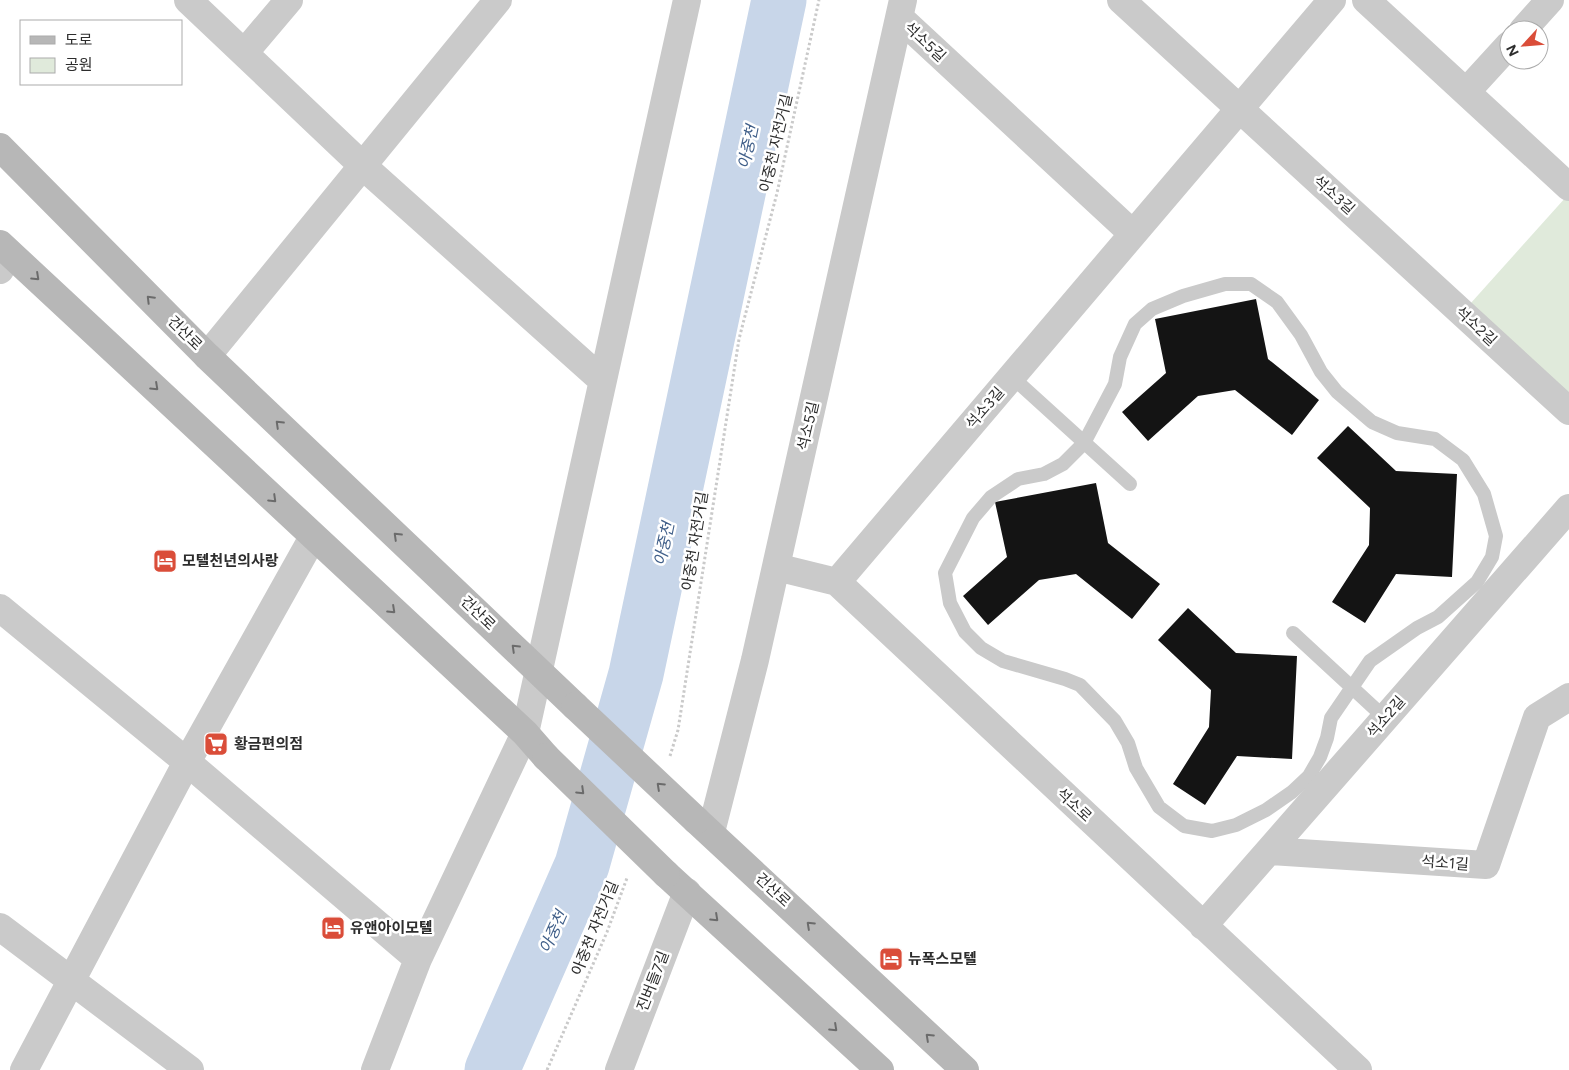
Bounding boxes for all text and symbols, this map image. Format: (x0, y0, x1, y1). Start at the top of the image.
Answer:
street label: 석소5길 (901, 18, 949, 66)
legend (20, 20, 182, 85)
north arrow (1499, 20, 1549, 70)
text: 도로 (65, 31, 93, 49)
text: N (1503, 42, 1523, 59)
text: 공원 (65, 56, 93, 74)
street label: 아중천 자전거길 (756, 92, 796, 194)
water label: 아중천 (734, 121, 762, 171)
street label: 석소3길 (1310, 172, 1358, 218)
one-way arrow (30, 271, 39, 280)
one-way arrow (147, 295, 156, 304)
street label: 석소2길 (1452, 302, 1500, 350)
street label: 건산로 (164, 312, 206, 354)
one-way arrow (150, 381, 159, 390)
street label: 석소3길 (962, 383, 1008, 433)
street label: 석소5길 (794, 400, 822, 452)
one-way arrow (276, 421, 285, 430)
street label: 아중천 자전거길 (678, 490, 712, 592)
one-way arrow (267, 493, 276, 502)
water label: 아중천 (650, 518, 678, 568)
one-way arrow (394, 533, 403, 542)
hotel icon: 모텔천년의사랑 (152, 548, 178, 574)
place label: 모텔천년의사랑 (182, 552, 279, 570)
street label: 건산로 (457, 592, 499, 634)
one-way arrow (386, 604, 395, 613)
one-way arrow (512, 645, 521, 654)
street label: 석소2길 (1363, 692, 1409, 742)
supermarket icon: 황금편의점 (203, 731, 229, 757)
place label: 황금편의점 (234, 735, 303, 753)
one-way arrow (657, 783, 666, 792)
street label: 석소로 (1053, 784, 1095, 826)
one-way arrow (575, 785, 584, 794)
street label: 석소1길 (1421, 852, 1469, 874)
street label: 건산로 (752, 869, 794, 911)
street label: 아중천 자전거길 (568, 878, 622, 978)
water label: 아중천 (535, 906, 572, 956)
one-way arrow (709, 912, 718, 921)
hotel icon: 유앤아이모텔 (320, 915, 346, 941)
place label: 유앤아이모텔 (350, 919, 433, 937)
one-way arrow (807, 922, 816, 931)
hotel icon: 뉴폭스모텔 (878, 946, 904, 972)
street label: 진버들7길 (633, 948, 673, 1014)
place label: 뉴폭스모텔 (908, 950, 977, 968)
one-way arrow (829, 1022, 838, 1031)
one-way arrow (926, 1034, 935, 1043)

